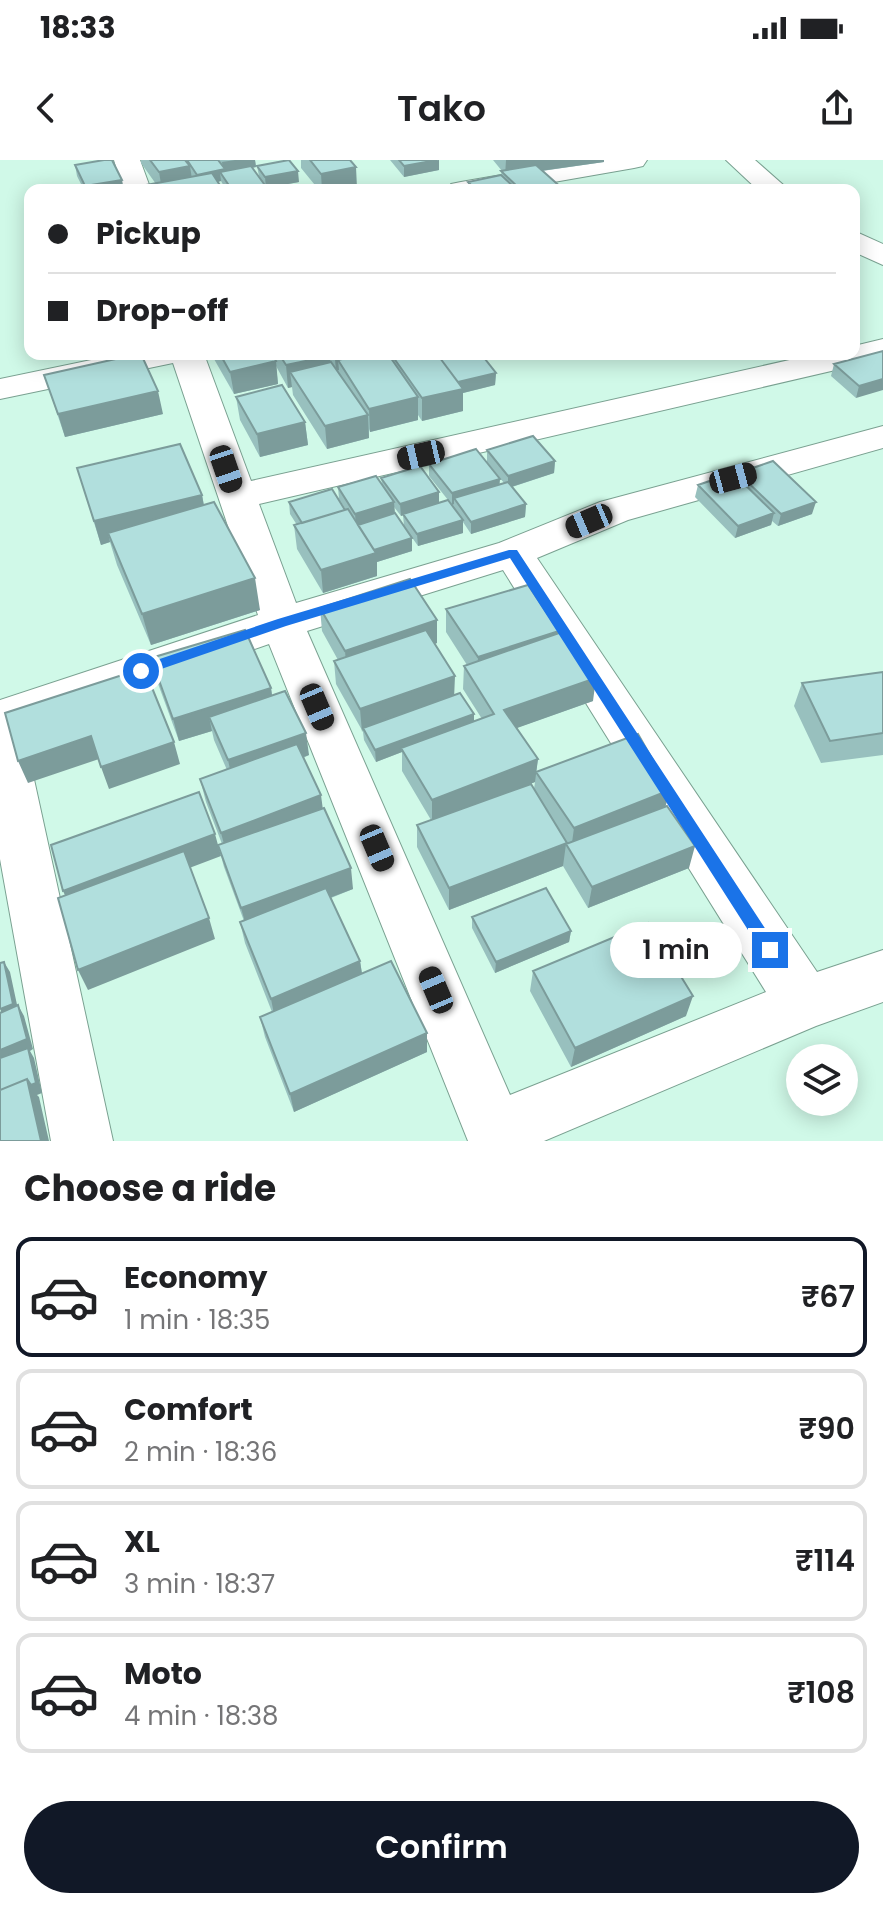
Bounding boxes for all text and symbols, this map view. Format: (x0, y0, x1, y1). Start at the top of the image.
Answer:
text: 18:33 (40, 6, 116, 49)
text: Tako (397, 83, 486, 134)
icon: back (24, 86, 68, 130)
icon: share (815, 86, 859, 130)
text: Pickup (96, 212, 201, 255)
text: Drop-off (96, 289, 228, 332)
car (395, 438, 447, 472)
car (207, 442, 245, 496)
car (707, 460, 759, 496)
car (562, 501, 616, 541)
route start (123, 653, 159, 689)
car (297, 680, 337, 734)
car (357, 821, 397, 875)
callout: 1 min (610, 922, 742, 978)
text: 1 min (642, 932, 710, 968)
route end (752, 932, 788, 968)
car (416, 963, 456, 1017)
map controls (786, 1044, 858, 1116)
button: layers (786, 1044, 858, 1116)
text: Choose a ride (24, 1163, 276, 1214)
text: Economy (124, 1256, 268, 1299)
icon: car (28, 1261, 100, 1333)
text: ₹67 (801, 1275, 855, 1318)
text: 1 min · 18:35 (124, 1302, 270, 1338)
text: Comfort (124, 1388, 253, 1431)
icon: car (28, 1393, 100, 1465)
text: ₹90 (799, 1407, 855, 1450)
text: 2 min · 18:36 (124, 1434, 277, 1470)
text: XL (124, 1520, 160, 1563)
icon: car (28, 1525, 100, 1597)
text: ₹114 (795, 1539, 855, 1582)
text: 3 min · 18:37 (124, 1566, 275, 1602)
text: Moto (124, 1652, 202, 1695)
icon: car (28, 1657, 100, 1729)
text: ₹108 (787, 1671, 855, 1714)
text: 4 min · 18:38 (124, 1698, 279, 1734)
button: Confirm (24, 1801, 859, 1893)

